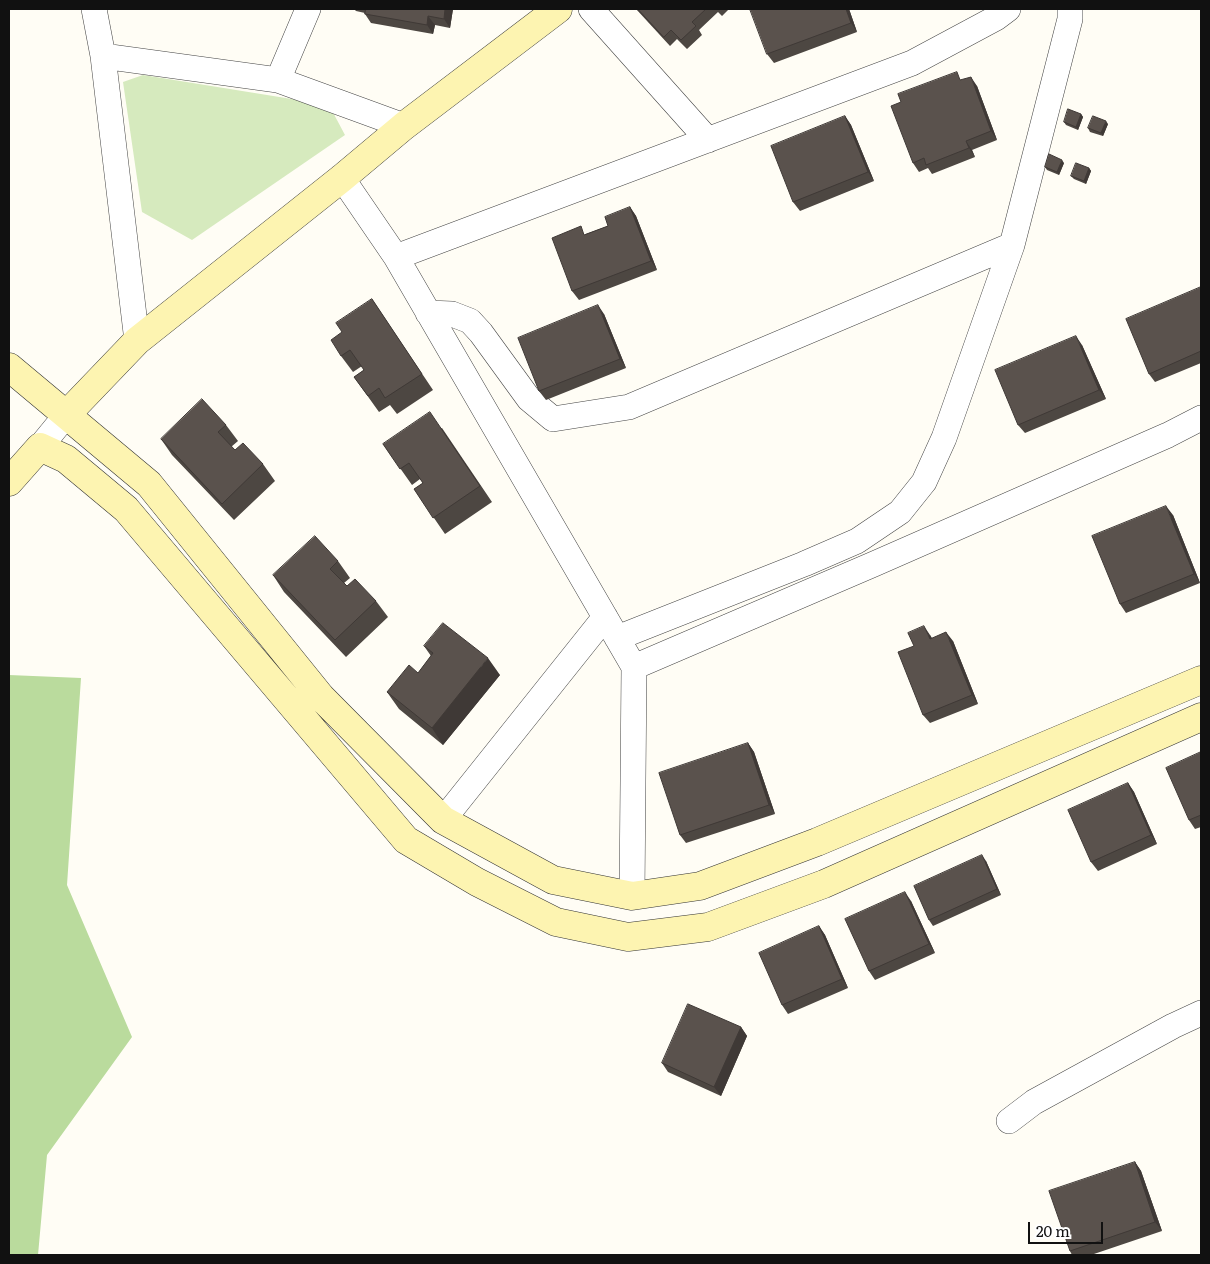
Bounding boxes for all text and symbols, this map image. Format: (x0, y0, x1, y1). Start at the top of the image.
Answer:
scale bar (1030, 1212, 1105, 1244)
text: 20 m (1036, 1219, 1070, 1242)

